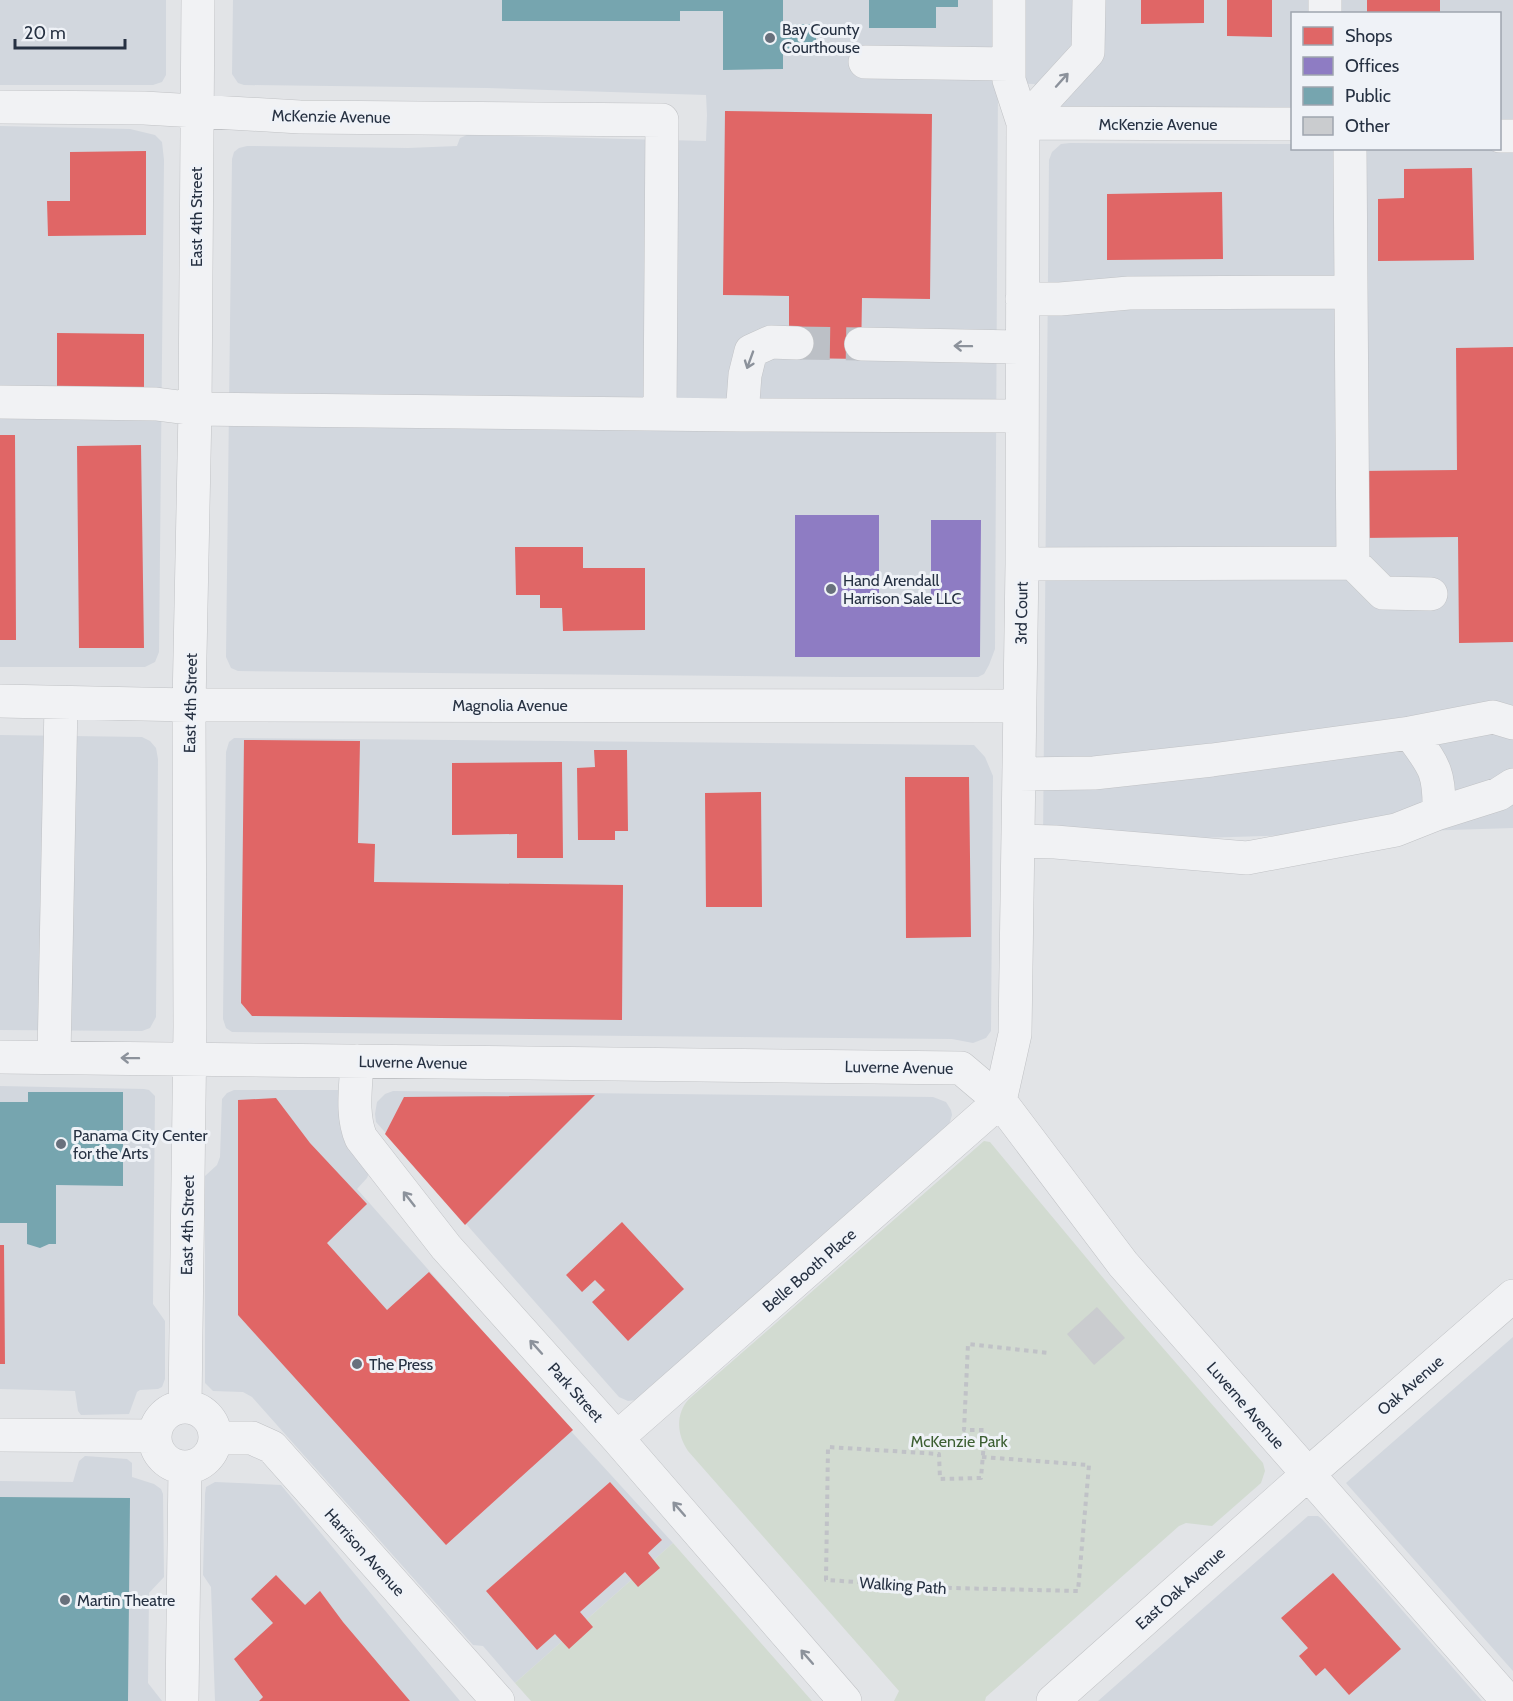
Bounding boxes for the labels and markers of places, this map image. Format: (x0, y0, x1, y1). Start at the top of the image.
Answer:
place label: Bay County Courthouse (782, 20, 860, 57)
marker: Bay County Courthouse (763, 31, 777, 45)
place label: Hand Arendall Harrison Sale LLC (843, 571, 961, 608)
marker: Hand Arendall Harrison Sale LLC (824, 582, 838, 596)
place label: Panama City Center for the Arts (73, 1126, 209, 1163)
marker: Panama City Center for the Arts (54, 1137, 68, 1151)
place label: The Press (369, 1355, 434, 1374)
marker: The Press (350, 1357, 364, 1371)
place label: Martin Theatre (77, 1591, 175, 1610)
marker: Martin Theatre (58, 1593, 72, 1607)

